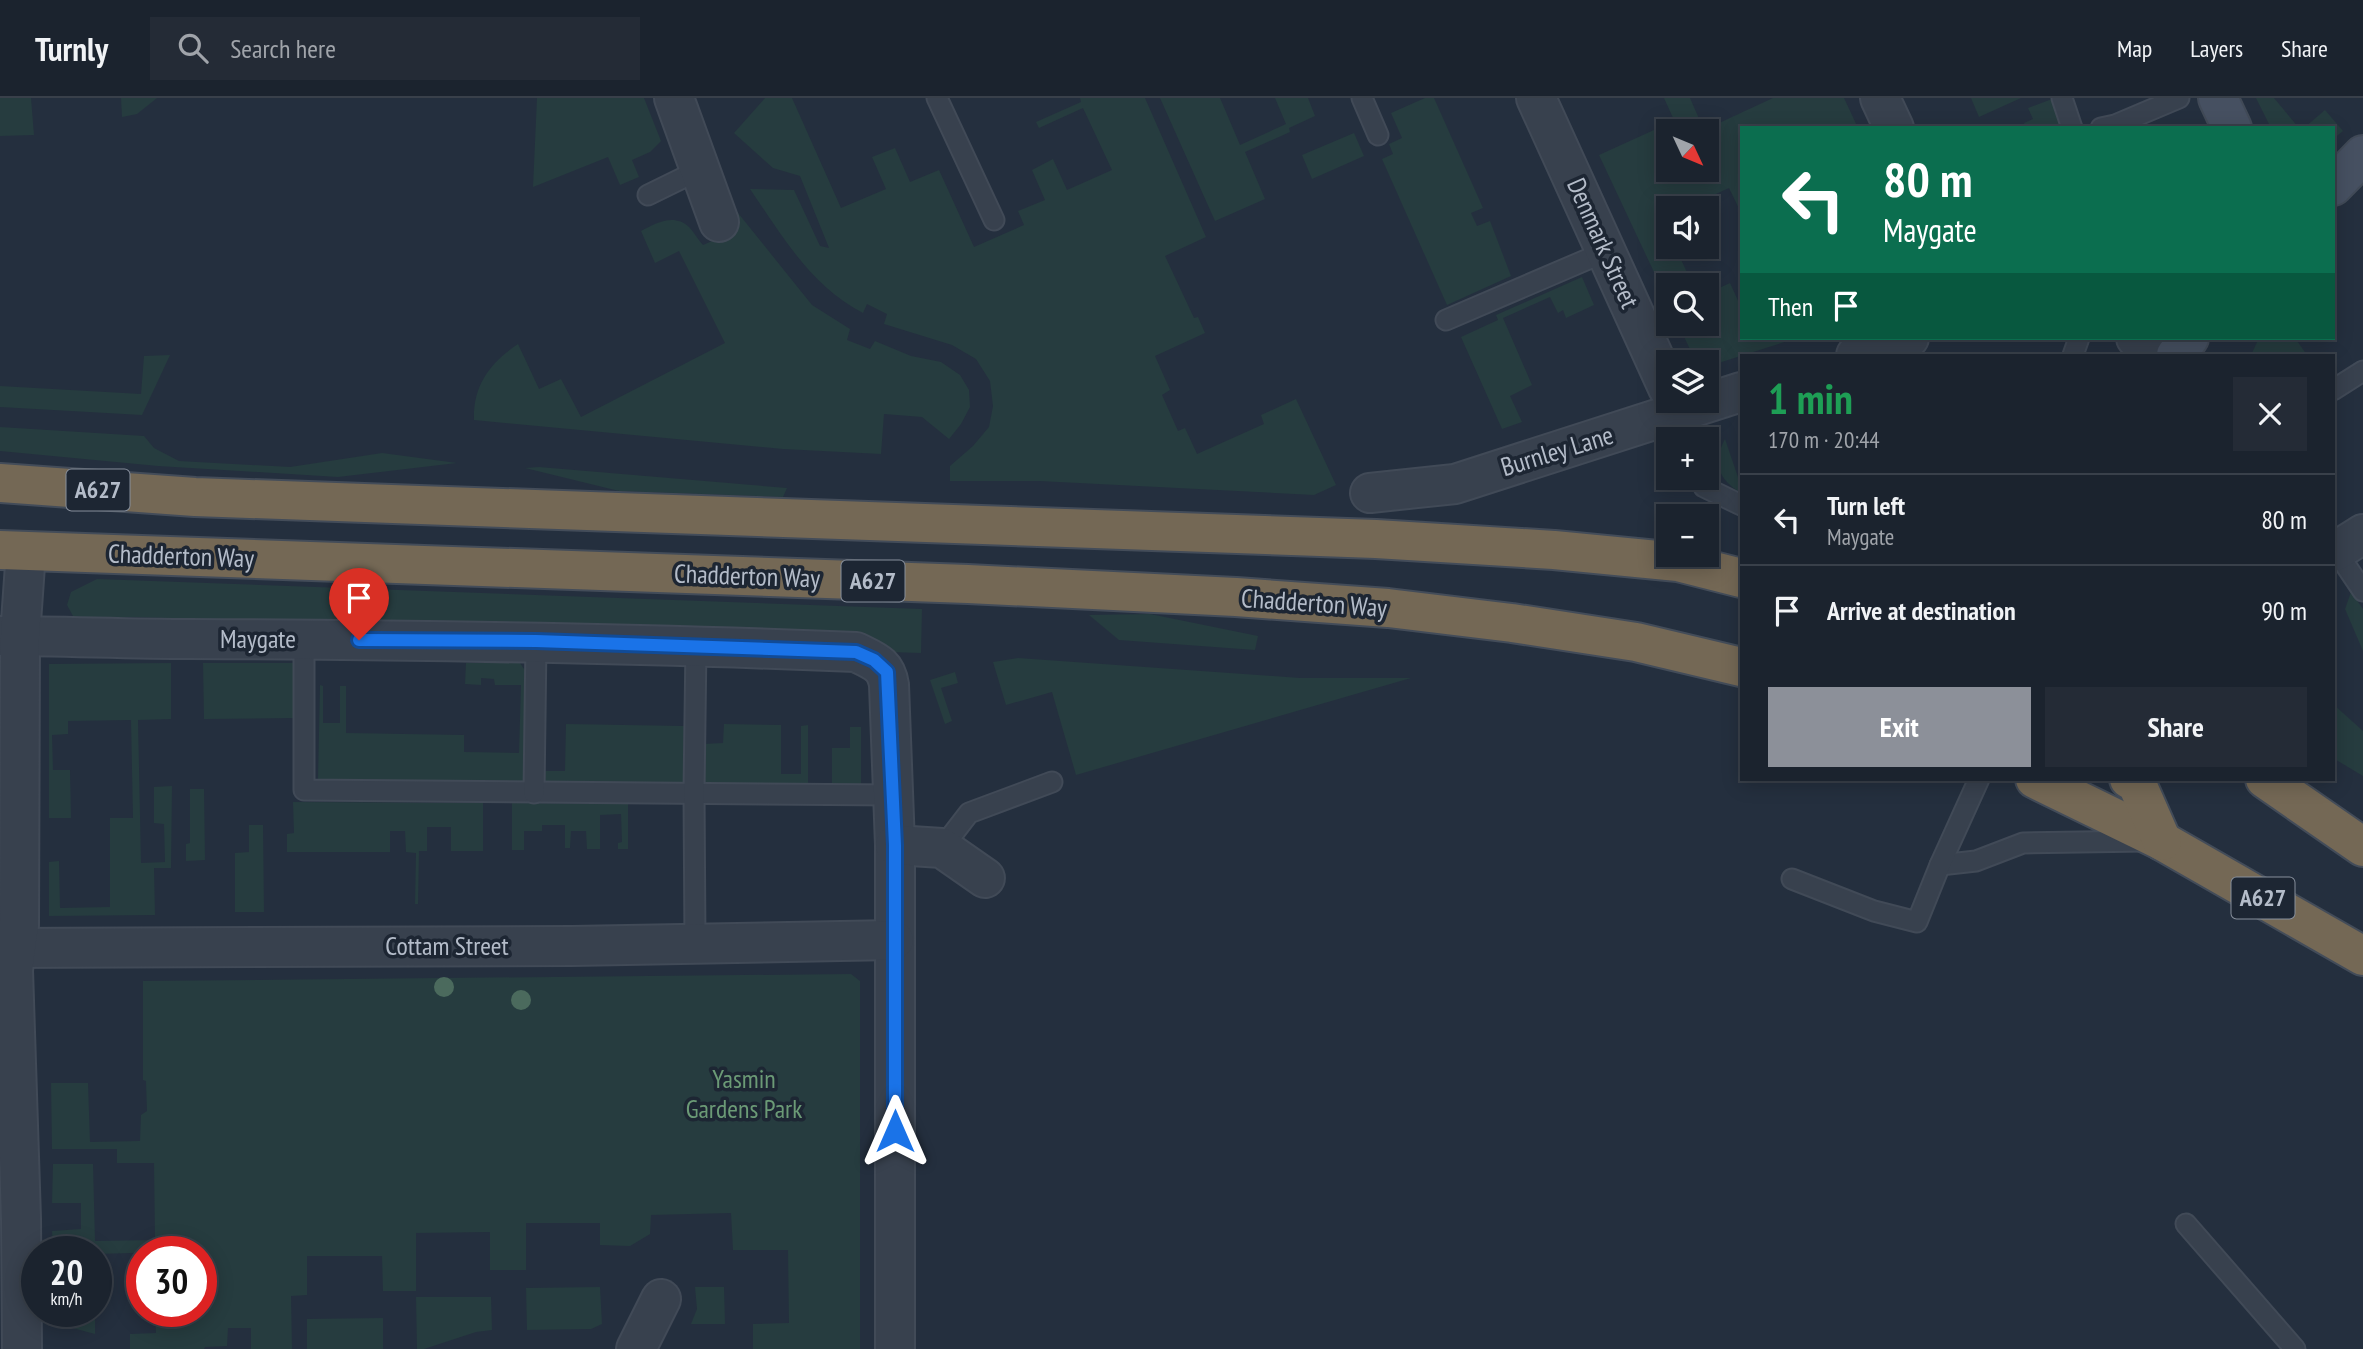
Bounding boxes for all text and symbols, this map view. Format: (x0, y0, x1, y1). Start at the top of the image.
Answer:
search box (150, 17, 640, 80)
text: Turnly (35, 27, 108, 70)
icon: search (174, 29, 212, 67)
text: Search here (230, 32, 336, 65)
text: Map (2117, 33, 2152, 64)
text: Layers (2190, 33, 2243, 64)
text: Share (2281, 33, 2328, 64)
north arrow (1656, 119, 1718, 182)
map controls (1656, 119, 1719, 567)
text: 80 m (1883, 147, 1972, 211)
icon: left (1768, 154, 1859, 245)
street label: Denmark Street (1560, 173, 1647, 313)
button: sound (1656, 196, 1719, 259)
text: Maygate (1883, 209, 1977, 251)
button: search (1656, 273, 1719, 336)
icon: arrive (1827, 287, 1865, 325)
text: Then (1768, 290, 1813, 323)
button: layers (1656, 350, 1719, 413)
text: 1 min (1768, 371, 1853, 426)
button: close (2233, 377, 2307, 451)
street label: Burnley Lane (1497, 418, 1617, 483)
text: 170 m · 20:44 (1768, 425, 1880, 454)
button: + (1656, 427, 1719, 490)
road number: A627 (66, 470, 130, 510)
text: Turn left (1827, 489, 1905, 522)
icon: left (1768, 501, 1806, 539)
text: 80 m (2261, 503, 2307, 536)
button: − (1656, 504, 1719, 567)
text: Maygate (1827, 522, 1894, 551)
street label: Chadderton Way (107, 536, 255, 575)
street label: Chadderton Way (673, 556, 821, 595)
road number: A627 (842, 560, 904, 602)
pin (329, 568, 389, 640)
icon: arrive (340, 579, 378, 617)
street label: Chadderton Way (1240, 581, 1388, 624)
icon: arrive (1768, 592, 1806, 630)
text: Arrive at destination (1827, 594, 2016, 627)
text: 90 m (2261, 594, 2307, 627)
street label: Maygate (220, 622, 296, 655)
button: Exit (1768, 687, 2031, 767)
button: Share (2045, 687, 2307, 767)
road number: A627 (2232, 878, 2294, 918)
street label: Cottam Street (385, 929, 509, 962)
park label: Yasmin Gardens Park (686, 1062, 802, 1125)
position arrow (858, 1094, 932, 1168)
speed limit sign: 30 (126, 1236, 217, 1327)
text: 20 (50, 1249, 83, 1295)
text: km/h (51, 1287, 82, 1310)

